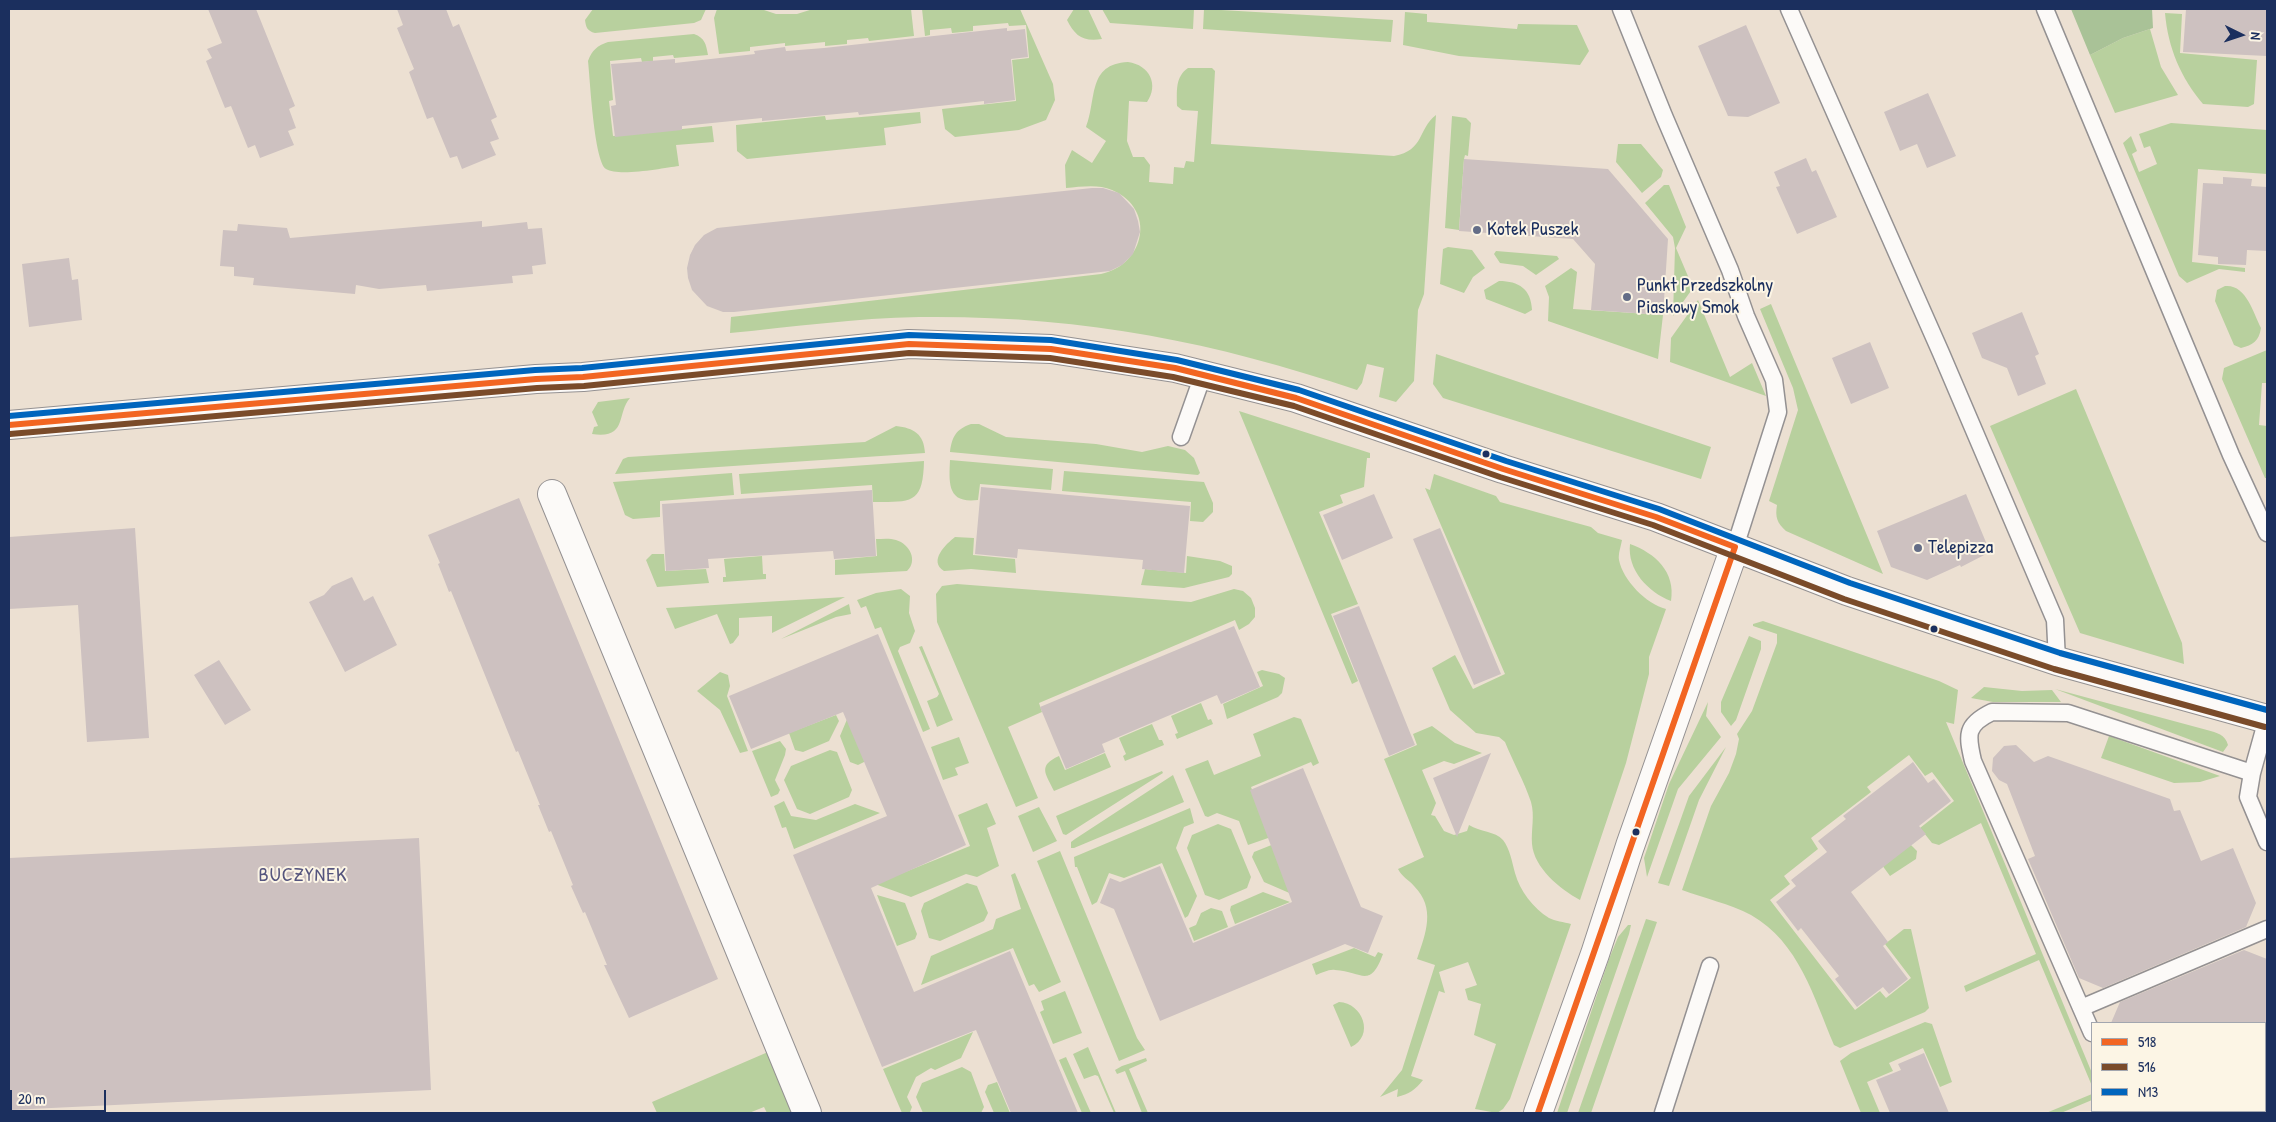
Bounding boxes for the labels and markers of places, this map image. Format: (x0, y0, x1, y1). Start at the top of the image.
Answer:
place label: Kotek Puszek (1487, 219, 1579, 241)
marker: Kotek Puszek (1471, 224, 1483, 236)
place label: Punkt Przedszkolny Piaskowy Smok (1637, 275, 1773, 319)
marker: Punkt Przedszkolny Piaskowy Smok (1621, 291, 1633, 303)
unlabelled marker (1481, 449, 1491, 459)
place label: Telepizza (1928, 537, 1993, 559)
marker: Telepizza (1912, 542, 1924, 554)
unlabelled marker (1929, 624, 1939, 634)
unlabelled marker (1631, 827, 1641, 837)

